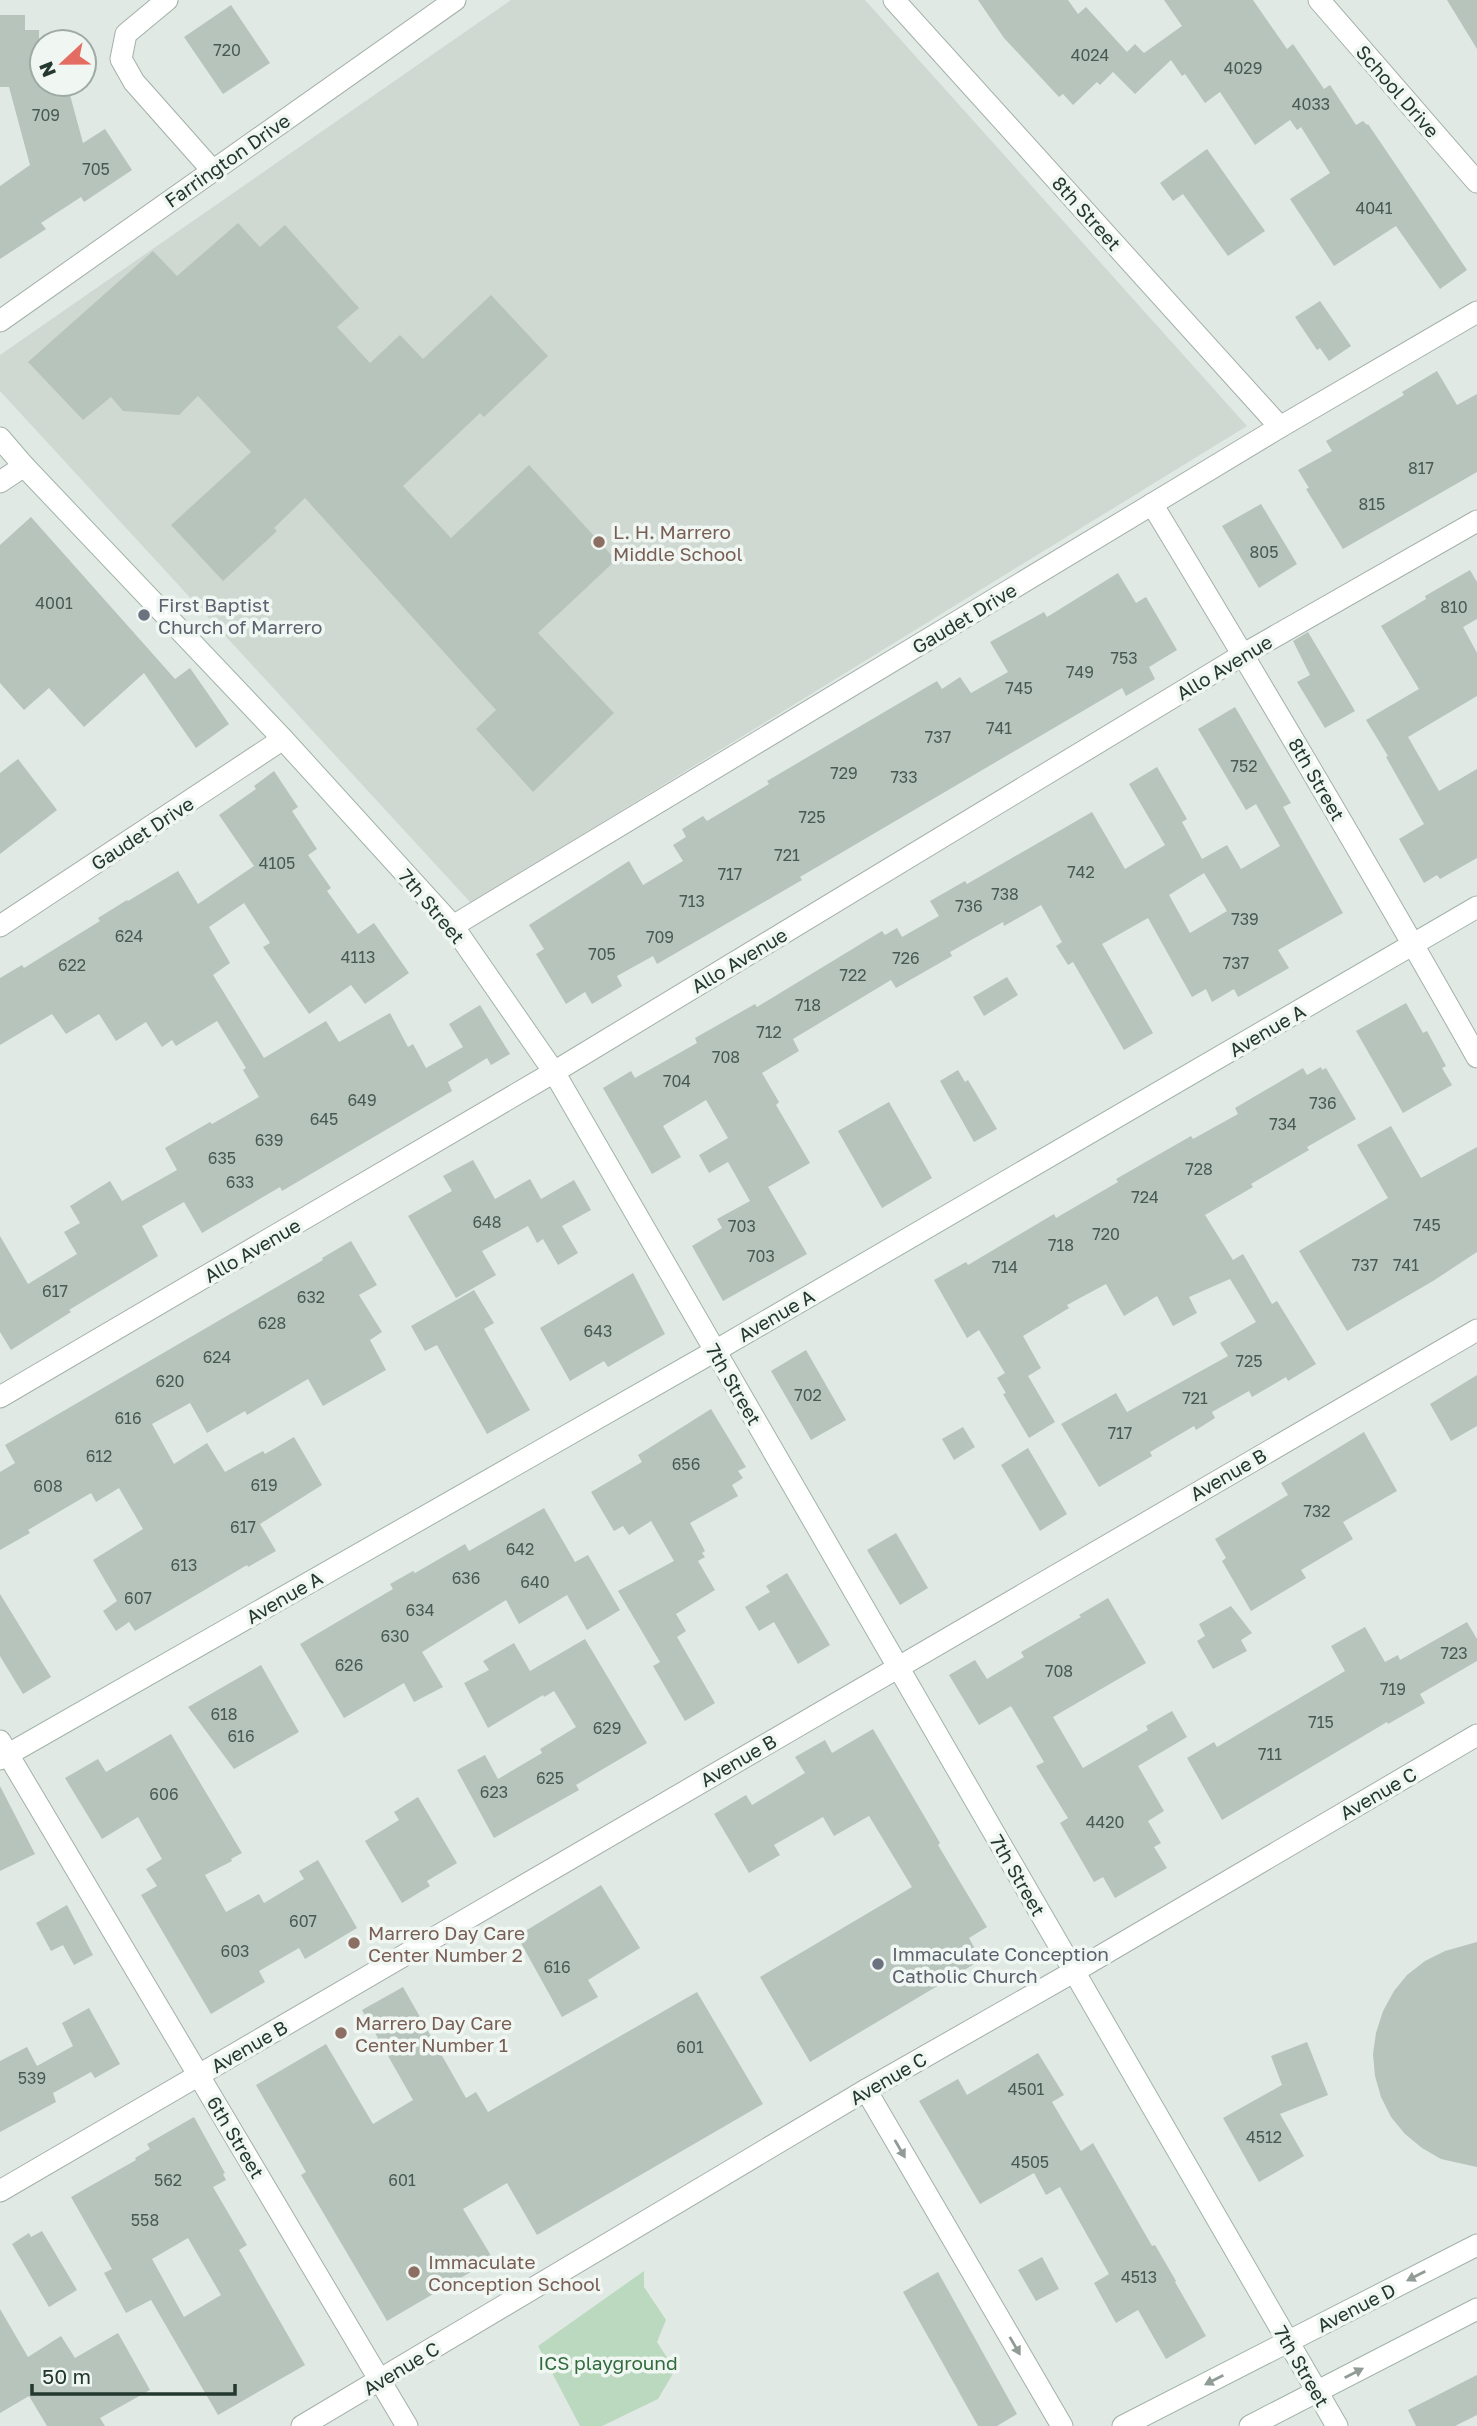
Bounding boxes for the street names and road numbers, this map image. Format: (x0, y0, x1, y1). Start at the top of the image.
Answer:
street label: School Drive (1352, 40, 1444, 142)
street label: Farrington Drive (160, 108, 294, 212)
street label: 8th Street (1048, 171, 1126, 255)
street label: Gaudet Drive (908, 578, 1020, 658)
street label: Allo Avenue (1172, 629, 1276, 705)
street label: 8th Street (1284, 733, 1350, 825)
street label: Gaudet Drive (86, 791, 198, 875)
street label: 7th Street (394, 864, 470, 948)
street label: Allo Avenue (687, 922, 791, 998)
street label: Avenue A (1225, 999, 1310, 1061)
street label: Allo Avenue (200, 1213, 304, 1287)
street label: Avenue A (734, 1284, 819, 1346)
street label: 7th Street (701, 1339, 767, 1429)
street label: Avenue B (1186, 1443, 1270, 1505)
street label: Avenue A (242, 1566, 327, 1628)
street label: Avenue B (696, 1729, 780, 1791)
street label: Avenue C (1336, 1762, 1420, 1824)
street label: 7th Street (985, 1830, 1051, 1920)
street label: Avenue B (207, 2015, 291, 2077)
street label: Avenue C (846, 2047, 930, 2109)
street label: 6th Street (203, 2092, 269, 2182)
street label: Avenue D (1313, 2277, 1399, 2337)
street label: 7th Street (1269, 2321, 1335, 2411)
street label: Avenue C (359, 2336, 443, 2400)

